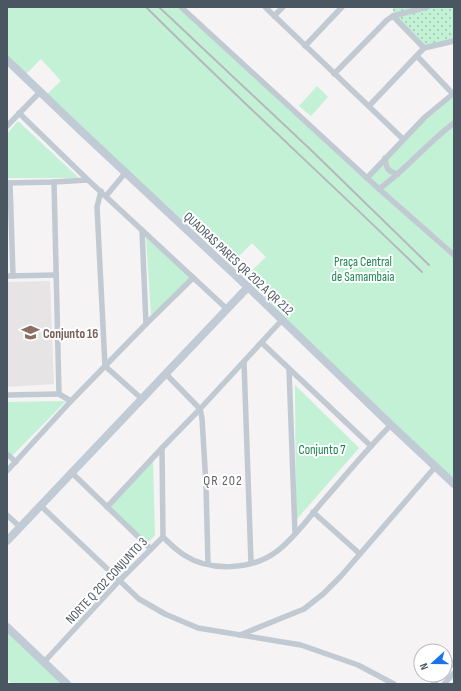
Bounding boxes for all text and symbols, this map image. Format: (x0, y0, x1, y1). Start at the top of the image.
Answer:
street label: QUADRAS PARES QR 202 A QR 212 (180, 209, 296, 319)
park label: Praça Central de Samambaia (332, 254, 394, 285)
school or university icon: Conjunto 16 (20, 323, 40, 343)
place label: Conjunto 16 (43, 326, 98, 342)
park label: Conjunto 7 (298, 442, 346, 458)
district label: QR 202 (203, 472, 243, 489)
street label: NORTE Q 202 CONJUNTO 3 (62, 534, 151, 627)
north arrow (413, 643, 453, 683)
text: N (417, 661, 431, 671)

